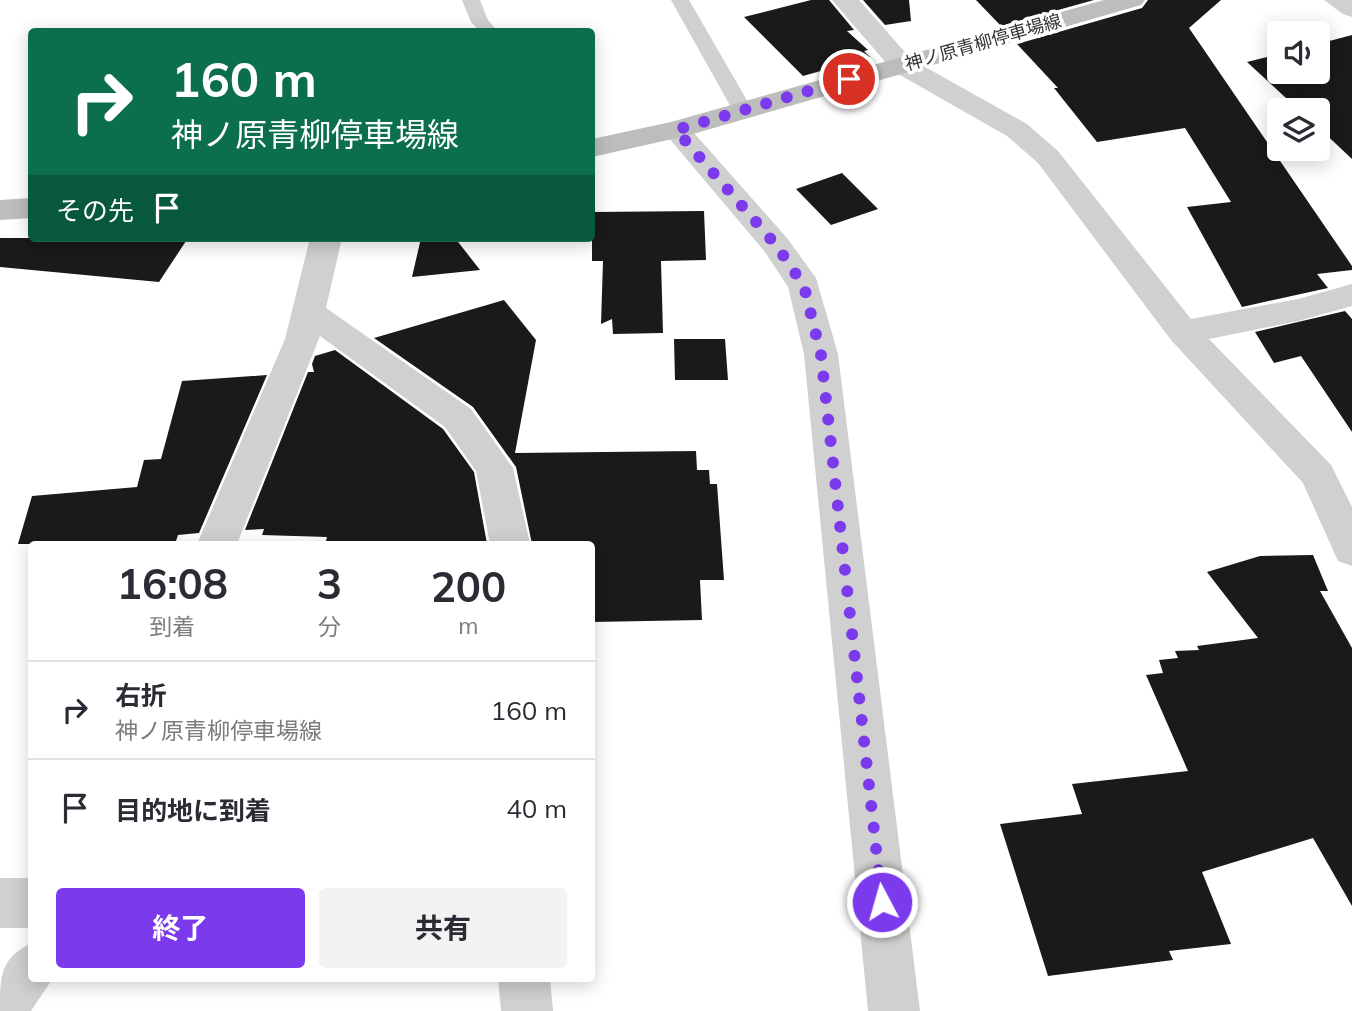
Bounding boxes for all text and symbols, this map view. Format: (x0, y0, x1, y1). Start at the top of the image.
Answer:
street label: 神ノ原青柳停車場線 (902, 9, 1064, 75)
map controls (1267, 21, 1330, 161)
button: sound (1267, 21, 1330, 84)
text: 160 m (171, 48, 317, 109)
pin (819, 49, 879, 109)
icon: right (56, 56, 147, 147)
icon: arrive (830, 60, 868, 98)
button: layers (1267, 98, 1330, 161)
text: 神ノ原青柳停車場線 (171, 114, 459, 154)
icon: arrive (148, 189, 186, 227)
text: その先 (56, 194, 134, 227)
text: 16:08 (117, 557, 228, 610)
text: 3 (317, 557, 342, 610)
text: 200 (431, 560, 506, 613)
text: m (458, 611, 479, 640)
text: 到着 (149, 612, 195, 641)
text: 分 (318, 612, 341, 641)
text: 右折 (115, 679, 167, 712)
icon: right (56, 691, 94, 729)
text: 160 m (491, 694, 567, 727)
text: 神ノ原青柳停車場線 (115, 716, 322, 745)
icon: arrive (56, 789, 94, 827)
text: 40 m (506, 792, 567, 825)
text: 目的地に到着 (115, 794, 271, 827)
position arrow (845, 865, 919, 939)
button: 終了 (56, 888, 305, 968)
button: 共有 (319, 888, 567, 968)

